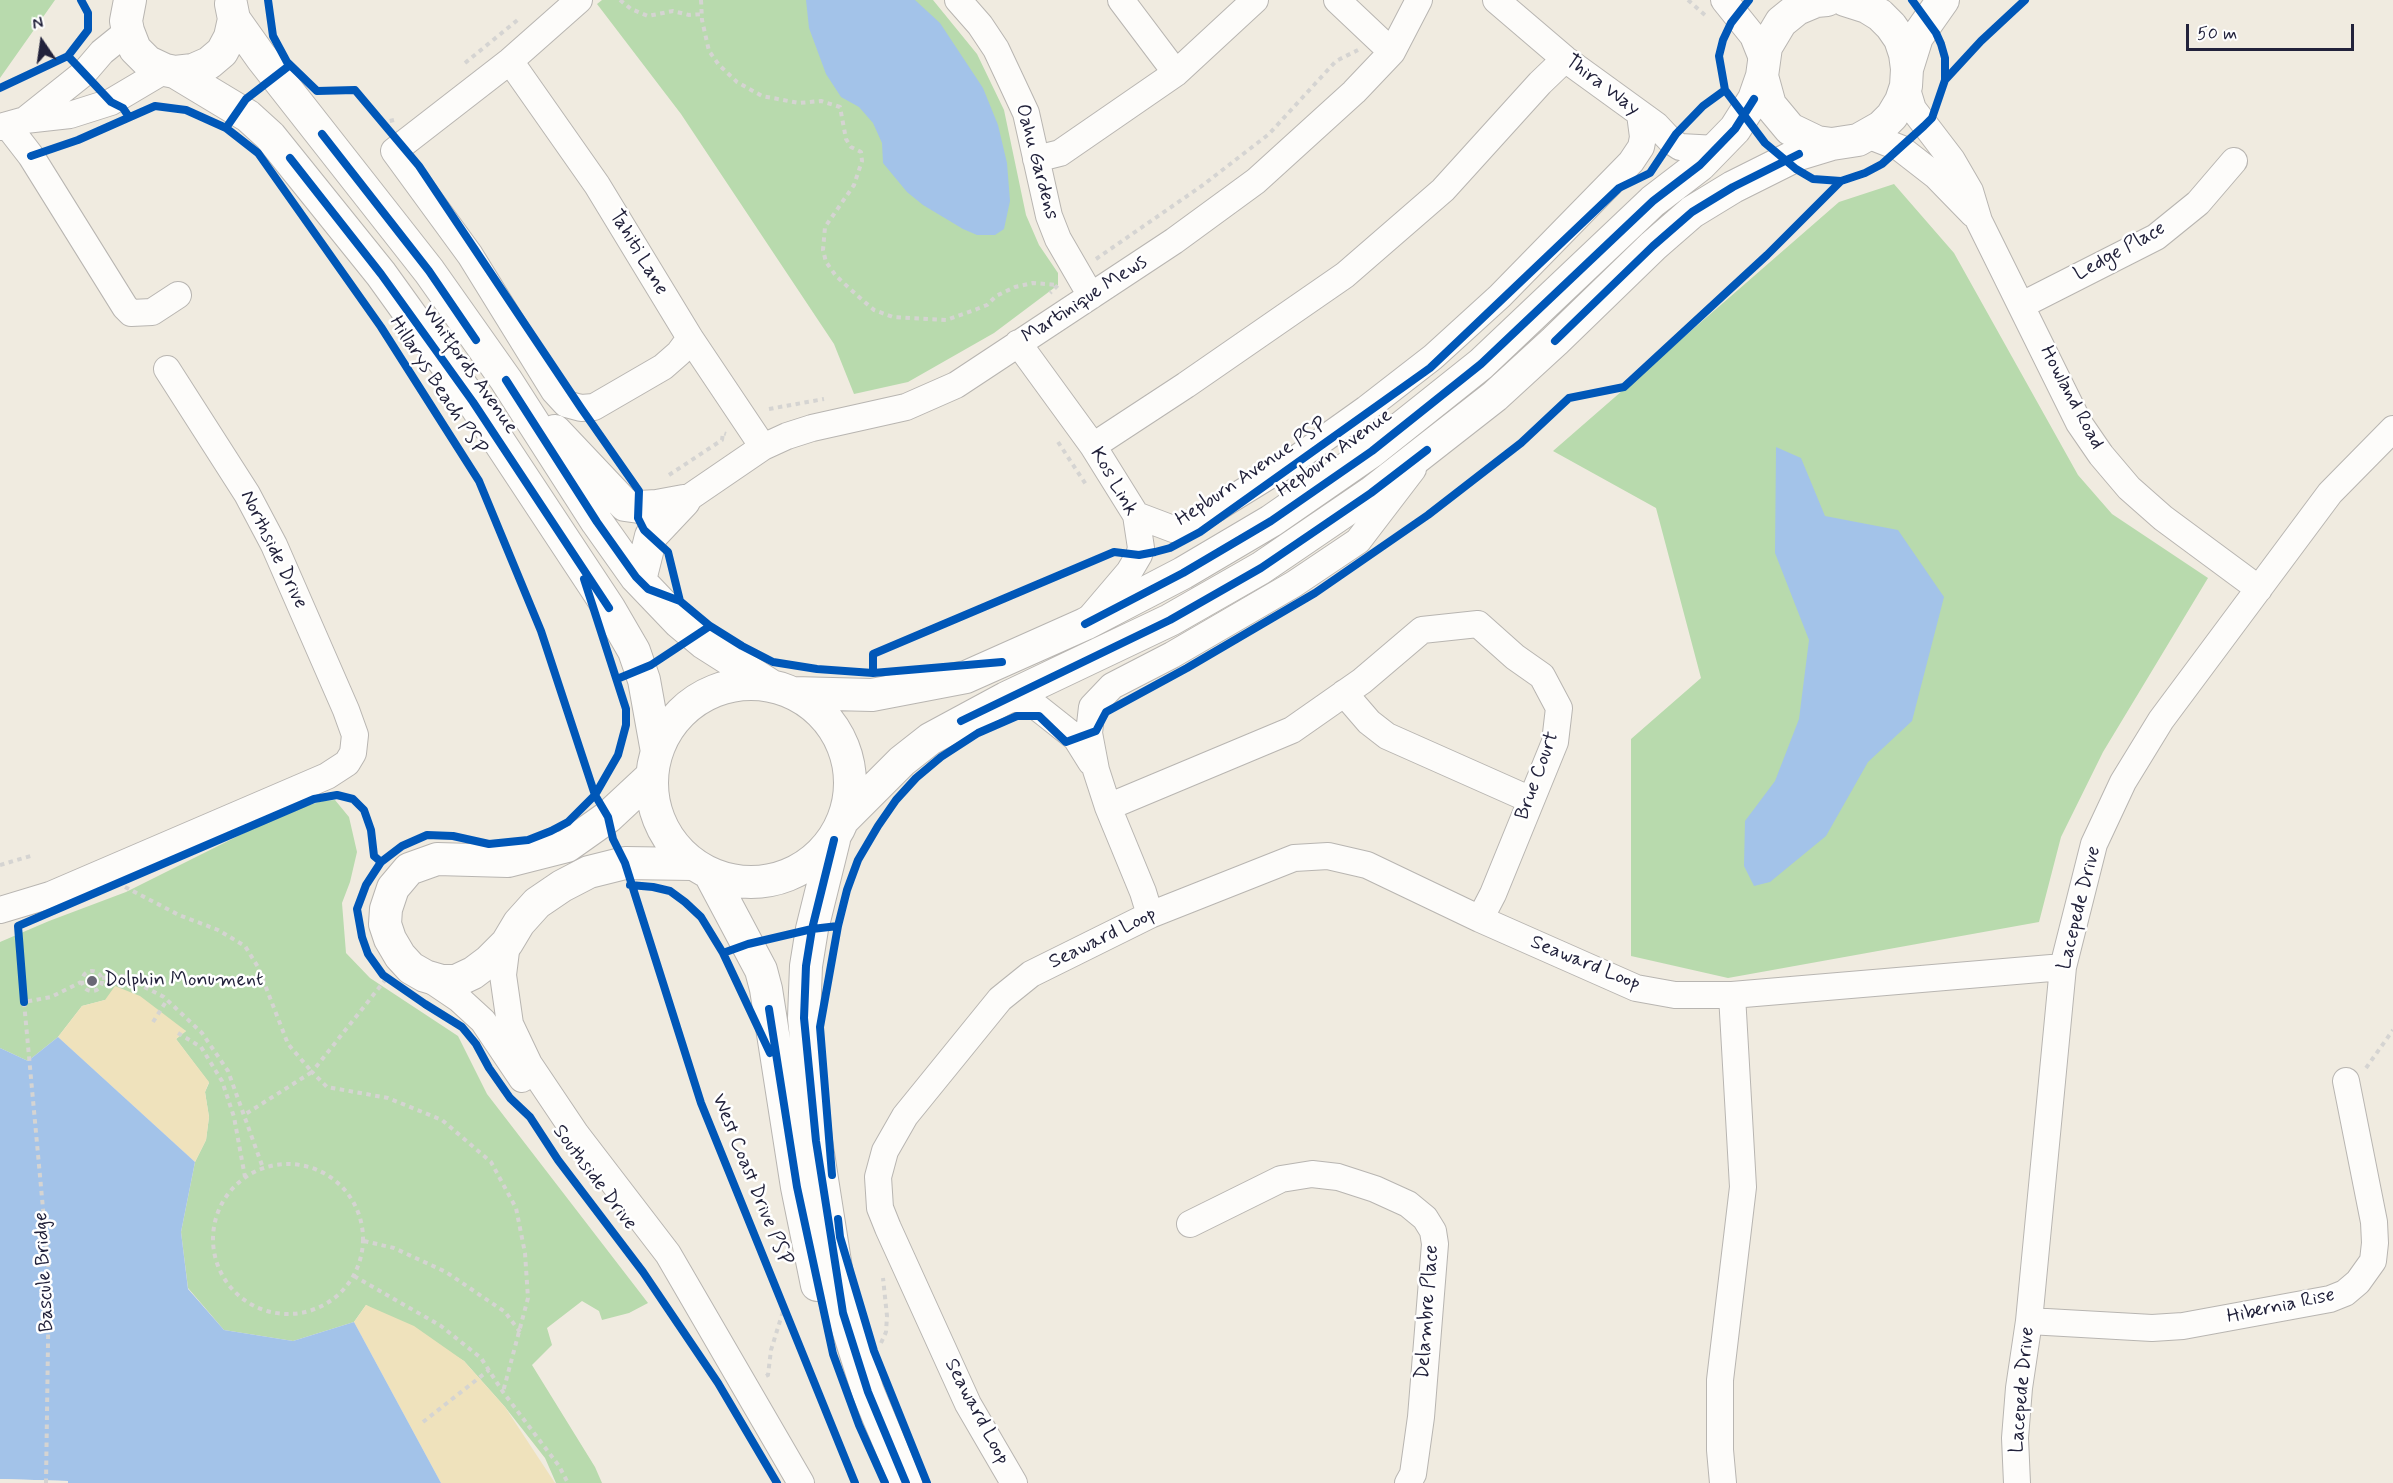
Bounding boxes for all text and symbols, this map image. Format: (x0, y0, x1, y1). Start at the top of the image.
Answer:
north arrow (12, 12, 72, 72)
scale bar (2189, 12, 2357, 50)
text: N (30, 13, 45, 35)
text: 50 m (2197, 22, 2237, 46)
street label: Thira Way (1560, 50, 1644, 122)
street label: Oahu Gardens (1009, 102, 1063, 222)
street label: Tahiti Lane (603, 206, 673, 300)
street label: Ledge Place (2070, 217, 2170, 287)
street label: Martinique Mews (1018, 251, 1152, 349)
street label: Whitfords Avenue (416, 301, 522, 439)
street label: Hillarys Beach PSP (383, 312, 491, 460)
street label: Howland Road (2034, 342, 2108, 454)
street label: Hepburn Avenue (1273, 404, 1397, 504)
street label: Hepburn Avenue PSP (1172, 413, 1332, 533)
street label: Kos Link (1084, 444, 1142, 520)
street label: Northside Drive (234, 487, 312, 613)
street label: Brue Court (1511, 728, 1565, 824)
street label: Lacepede Drive (2053, 844, 2107, 972)
street label: Seaward Loop (1045, 903, 1161, 975)
street label: Seaward Loop (1527, 931, 1643, 997)
place label: Dolphin Monument (104, 969, 264, 993)
marker: Dolphin Monument (85, 974, 99, 988)
street label: West Coast Drive PSP (706, 1091, 796, 1269)
street label: Southside Drive (547, 1121, 641, 1235)
street label: Bascule Bridge (30, 1211, 60, 1333)
street label: Delambre Place (1411, 1244, 1445, 1380)
street label: Hibernia Rise (2225, 1284, 2337, 1330)
street label: Lacepede Drive (2006, 1326, 2040, 1454)
street label: Seaward Loop (938, 1355, 1014, 1469)

